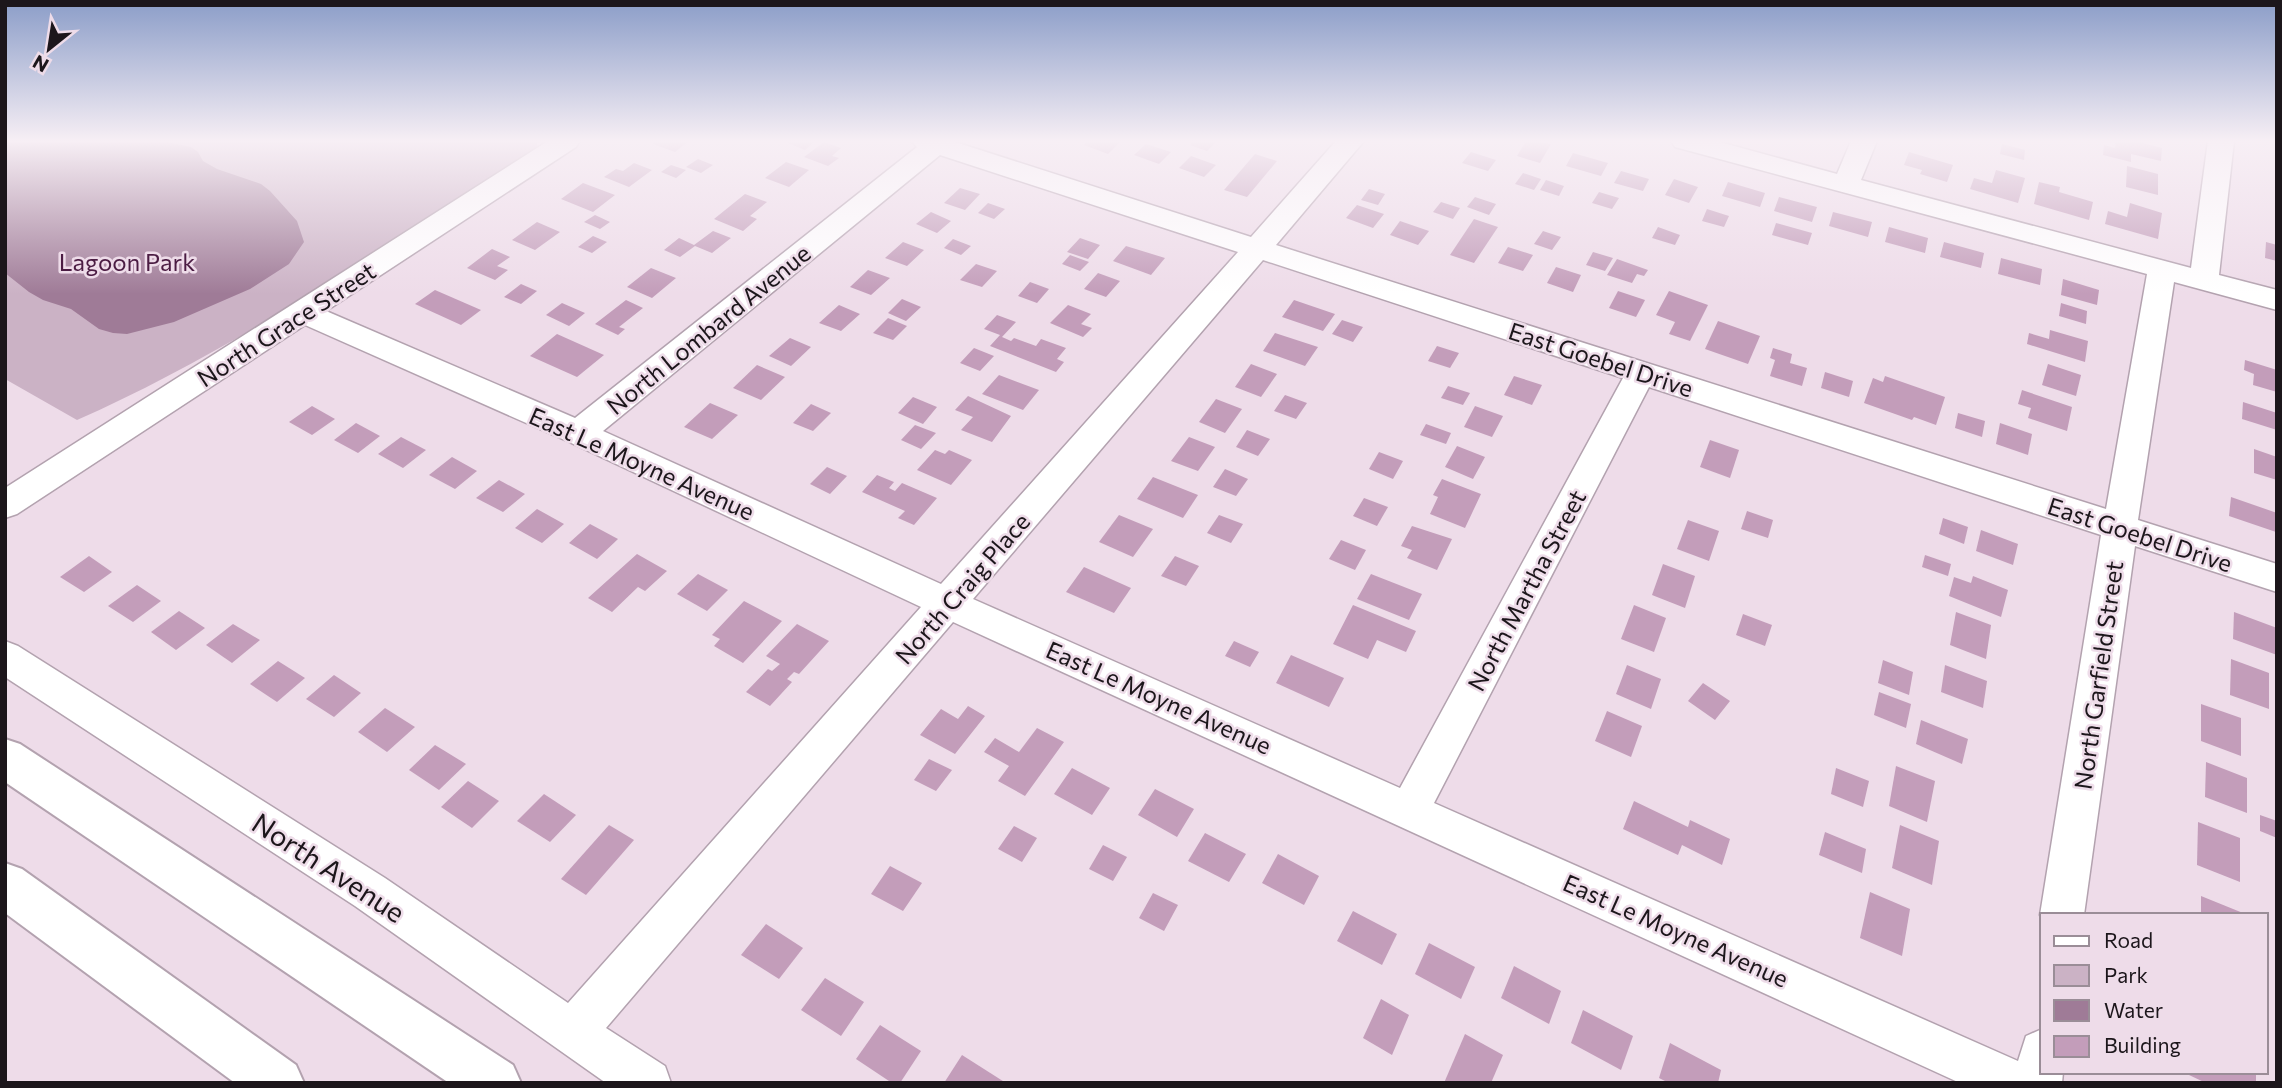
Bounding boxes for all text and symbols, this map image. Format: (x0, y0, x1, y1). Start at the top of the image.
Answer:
north arrow (14, 14, 84, 84)
text: N (28, 51, 52, 78)
street label: North Lombard Avenue (600, 238, 816, 420)
park label: Lagoon Park (59, 247, 195, 276)
street label: North Grace Street (191, 255, 381, 392)
street label: East Goebel Drive (1505, 316, 1697, 402)
street label: East Le Moyne Avenue (525, 400, 759, 526)
street label: North Martha Street (1461, 484, 1591, 696)
street label: East Goebel Drive (2044, 491, 2236, 577)
street label: North Craig Place (889, 507, 1035, 669)
street label: North Garfield Street (2068, 559, 2128, 791)
street label: East Le Moyne Avenue (1042, 634, 1276, 760)
street label: North Avenue (246, 805, 412, 929)
street label: East Le Moyne Avenue (1559, 867, 1793, 993)
legend (2040, 913, 2268, 1074)
text: Road (2104, 927, 2153, 952)
text: Park (2104, 962, 2148, 987)
text: Water (2104, 997, 2163, 1022)
text: Building (2104, 1032, 2181, 1057)

